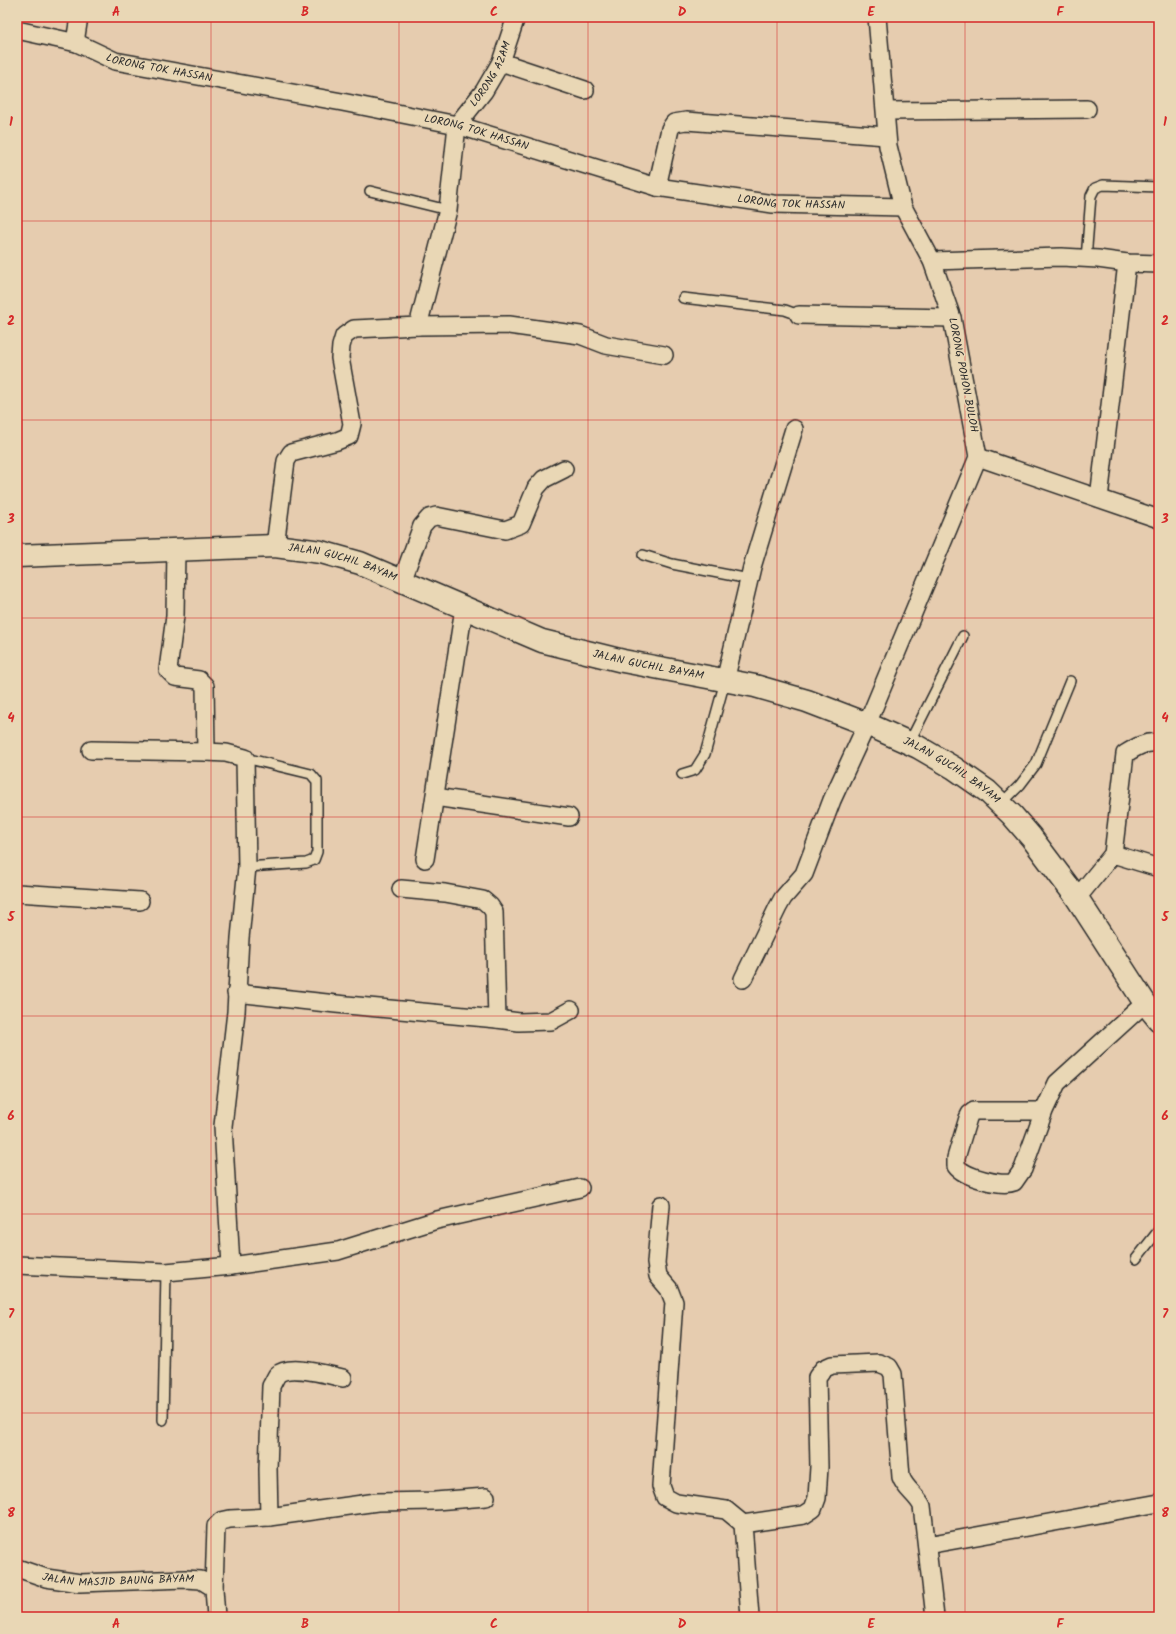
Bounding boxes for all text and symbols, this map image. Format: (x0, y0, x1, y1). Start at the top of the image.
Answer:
text: A (112, 2, 120, 23)
text: B (301, 2, 309, 23)
text: C (490, 2, 498, 23)
text: D (678, 2, 687, 23)
text: E (867, 2, 875, 23)
text: F (1056, 2, 1064, 23)
street label: LORONG AZAM (465, 39, 516, 111)
street label: LORONG TOK HASSAN (103, 49, 214, 87)
street label: LORONG TOK HASSAN (423, 110, 532, 156)
text: 1 (9, 112, 13, 133)
text: 1 (1163, 112, 1167, 133)
street label: LORONG TOK HASSAN (736, 190, 846, 215)
text: 2 (7, 311, 15, 332)
text: 2 (1161, 311, 1169, 332)
street label: LORONG POHON BULOH (943, 316, 983, 434)
text: 3 (6, 509, 15, 530)
text: 3 (1160, 509, 1169, 530)
street label: JALAN GUCHIL BAYAM (287, 539, 400, 587)
street label: JALAN GUCHIL BAYAM (591, 645, 706, 685)
text: 4 (7, 708, 15, 729)
text: 4 (1161, 708, 1169, 729)
street label: JALAN GUCHIL BAYAM (900, 732, 1005, 808)
text: 5 (7, 907, 16, 928)
text: 5 (1161, 907, 1170, 928)
text: 6 (7, 1106, 15, 1127)
text: 6 (1161, 1106, 1169, 1127)
text: 7 (8, 1304, 15, 1325)
text: 7 (1162, 1304, 1169, 1325)
text: 8 (7, 1503, 15, 1524)
text: 8 (1161, 1503, 1169, 1524)
street label: JALAN MASJID BAUNG BAYAM (40, 1568, 195, 1592)
text: A (112, 1614, 120, 1634)
text: B (301, 1614, 309, 1634)
text: C (490, 1614, 498, 1634)
text: D (678, 1614, 687, 1634)
text: E (867, 1614, 875, 1634)
text: F (1056, 1614, 1064, 1634)

